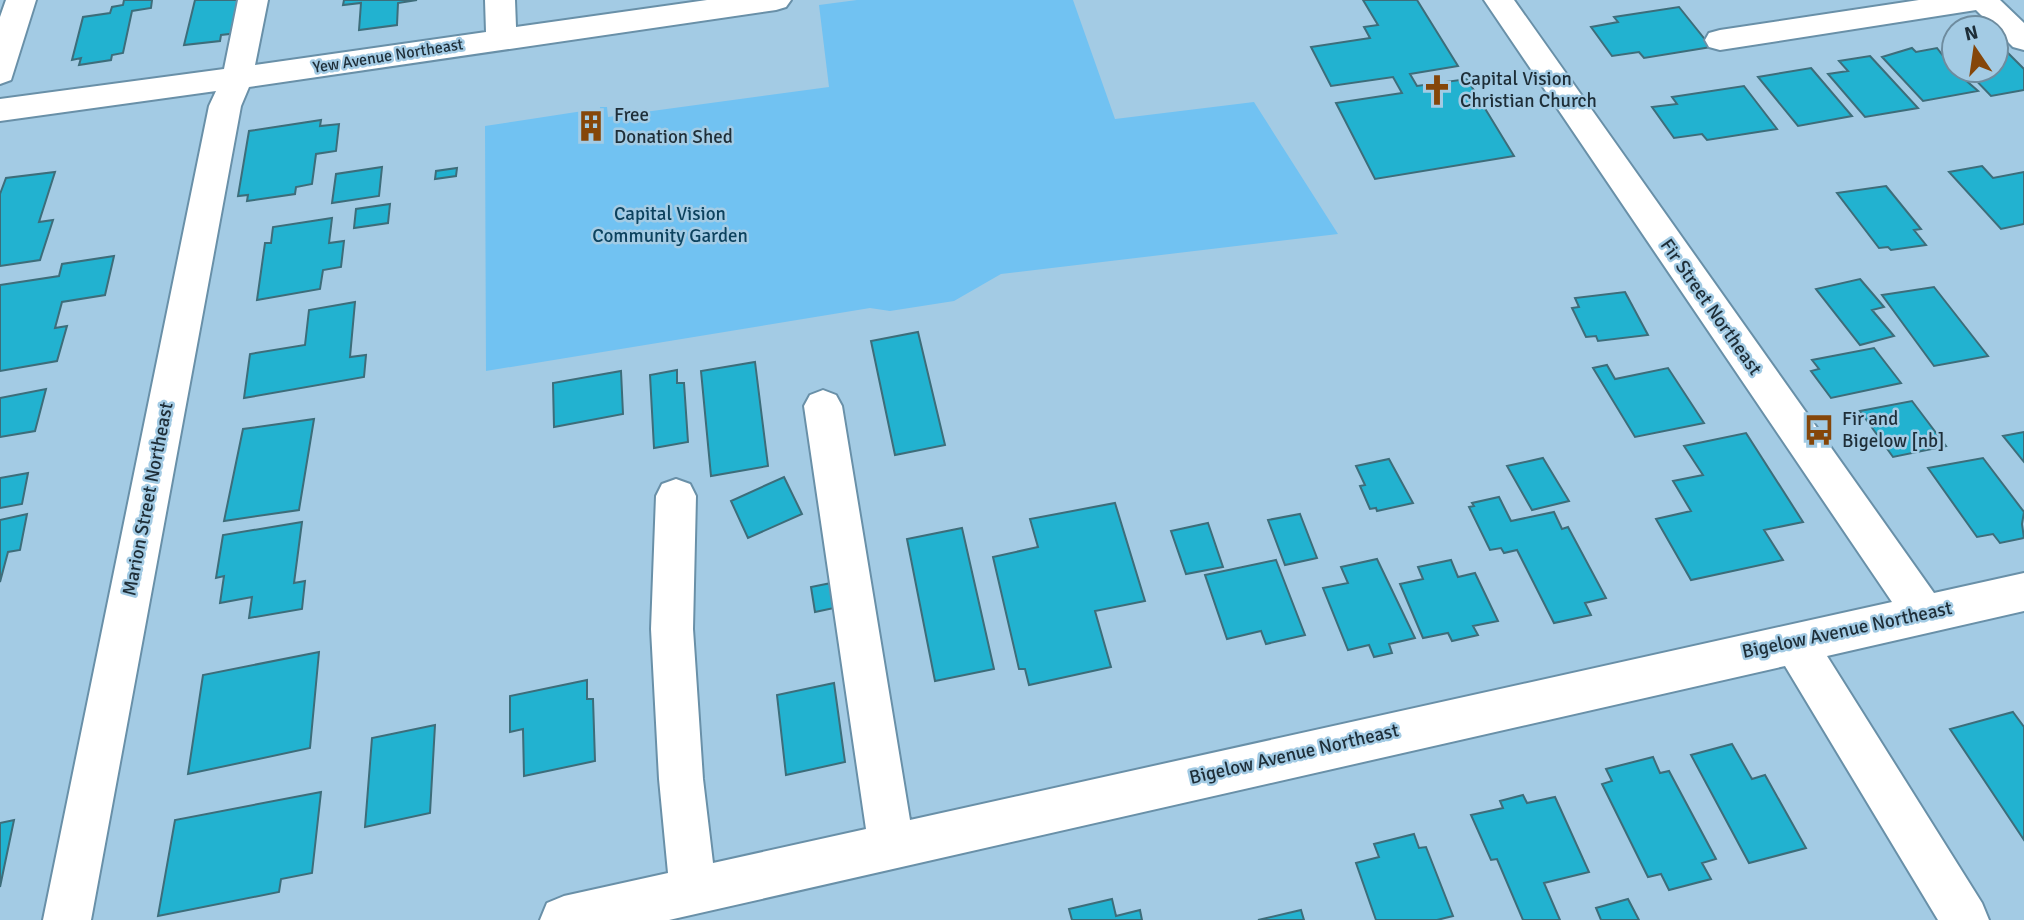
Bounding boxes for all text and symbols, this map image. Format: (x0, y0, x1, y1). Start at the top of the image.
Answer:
north arrow (1940, 14, 2010, 84)
text: N (1962, 20, 1981, 47)
street label: Yew Avenue Northeast (311, 34, 465, 78)
place label: Capital Vision Christian Church (1460, 67, 1597, 113)
church icon: Capital Vision Christian Church (1420, 73, 1454, 107)
place label: Free Donation Shed (614, 103, 733, 149)
building icon: Free Donation Shed (574, 109, 608, 143)
park label: Capital Vision Community Garden (592, 202, 748, 248)
street label: Fir Street Northeast (1655, 234, 1767, 380)
street label: Marion Street Northeast (117, 400, 179, 598)
place label: Fir and Bigelow [nb] (1842, 407, 1945, 453)
bus stop icon: Fir and Bigelow [nb] (1802, 413, 1836, 447)
street label: Bigelow Avenue Northeast (1740, 596, 1955, 664)
street label: Bigelow Avenue Northeast (1187, 718, 1401, 790)

